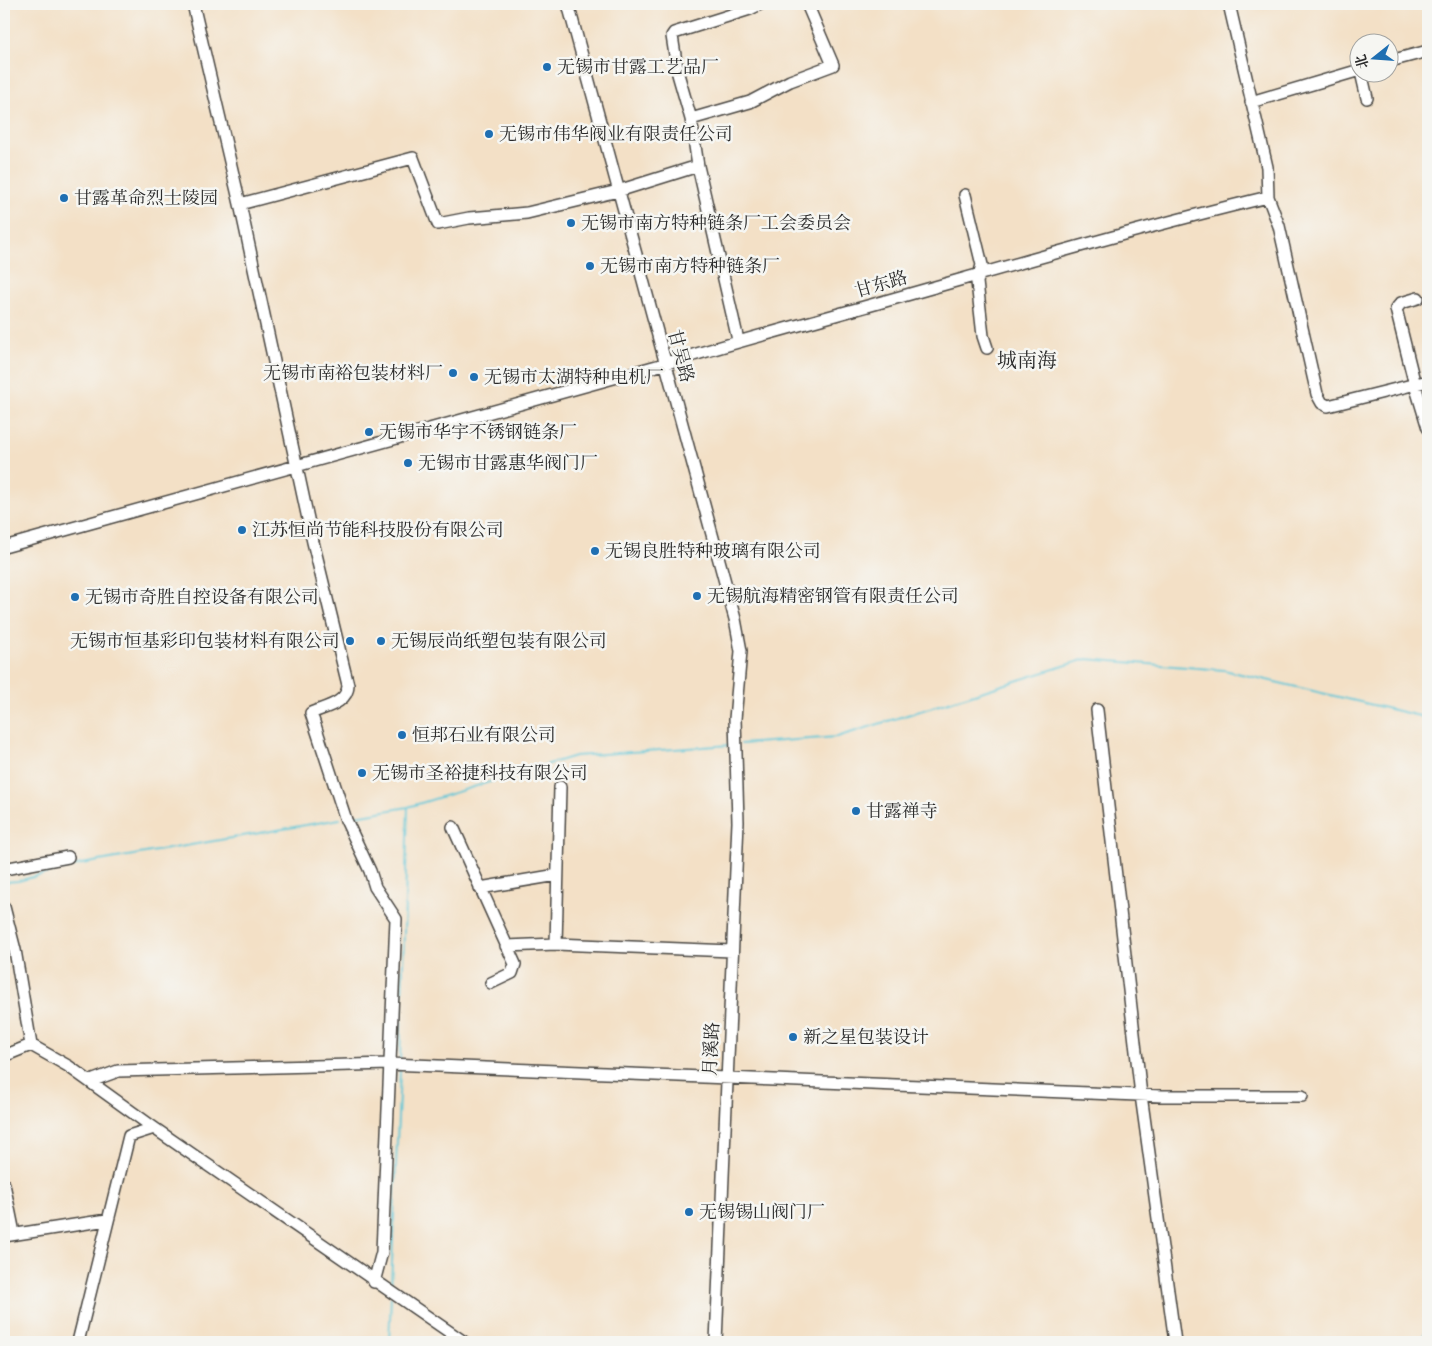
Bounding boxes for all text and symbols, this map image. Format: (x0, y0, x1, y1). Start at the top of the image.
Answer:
north arrow (1350, 32, 1400, 82)
text: 北 (1351, 52, 1373, 71)
place label: 无锡市甘露工艺品厂 (557, 55, 719, 79)
marker: 无锡市甘露工艺品厂 (541, 61, 553, 73)
place label: 无锡市伟华阀业有限责任公司 (499, 122, 733, 146)
marker: 无锡市伟华阀业有限责任公司 (483, 128, 495, 140)
place label: 甘露革命烈士陵园 (74, 186, 218, 210)
marker: 甘露革命烈士陵园 (58, 192, 70, 204)
place label: 无锡市南方特种链条厂工会委员会 (581, 211, 851, 235)
marker: 无锡市南方特种链条厂工会委员会 (565, 217, 577, 229)
place label: 无锡市南方特种链条厂 (600, 254, 780, 278)
marker: 无锡市南方特种链条厂 (584, 260, 596, 272)
street label: 甘东路 (852, 265, 910, 303)
street label: 甘吴路 (662, 327, 700, 385)
district label: 城南海 (997, 347, 1057, 374)
place label: 无锡市南裕包装材料厂 (263, 361, 443, 385)
place label: 无锡市太湖特种电机厂 (484, 365, 664, 389)
marker: 无锡市南裕包装材料厂 (447, 367, 459, 379)
marker: 无锡市太湖特种电机厂 (468, 371, 480, 383)
place label: 无锡市华宇不锈钢链条厂 (379, 420, 577, 444)
marker: 无锡市华宇不锈钢链条厂 (363, 426, 375, 438)
place label: 无锡市甘露惠华阀门厂 (418, 451, 598, 475)
marker: 无锡市甘露惠华阀门厂 (402, 457, 414, 469)
place label: 江苏恒尚节能科技股份有限公司 (252, 518, 504, 542)
marker: 江苏恒尚节能科技股份有限公司 (236, 524, 248, 536)
place label: 无锡良胜特种玻璃有限公司 (605, 539, 821, 563)
marker: 无锡良胜特种玻璃有限公司 (589, 545, 601, 557)
place label: 无锡航海精密钢管有限责任公司 (707, 584, 959, 608)
place label: 无锡市奇胜自控设备有限公司 (85, 585, 319, 609)
marker: 无锡航海精密钢管有限责任公司 (691, 590, 703, 602)
marker: 无锡市奇胜自控设备有限公司 (69, 591, 81, 603)
place label: 无锡市恒基彩印包装材料有限公司 (70, 629, 340, 653)
place label: 无锡辰尚纸塑包装有限公司 (391, 629, 607, 653)
marker: 无锡市恒基彩印包装材料有限公司 (344, 635, 356, 647)
marker: 无锡辰尚纸塑包装有限公司 (375, 635, 387, 647)
place label: 恒邦石业有限公司 (412, 723, 556, 747)
marker: 恒邦石业有限公司 (396, 729, 408, 741)
place label: 无锡市圣裕捷科技有限公司 (372, 761, 588, 785)
marker: 无锡市圣裕捷科技有限公司 (356, 767, 368, 779)
place label: 甘露禅寺 (866, 799, 938, 823)
marker: 甘露禅寺 (850, 805, 862, 817)
street label: 月溪路 (698, 1021, 724, 1077)
place label: 新之星包装设计 (803, 1025, 929, 1049)
marker: 新之星包装设计 (787, 1031, 799, 1043)
place label: 无锡锡山阀门厂 (699, 1200, 825, 1224)
marker: 无锡锡山阀门厂 (683, 1206, 695, 1218)

